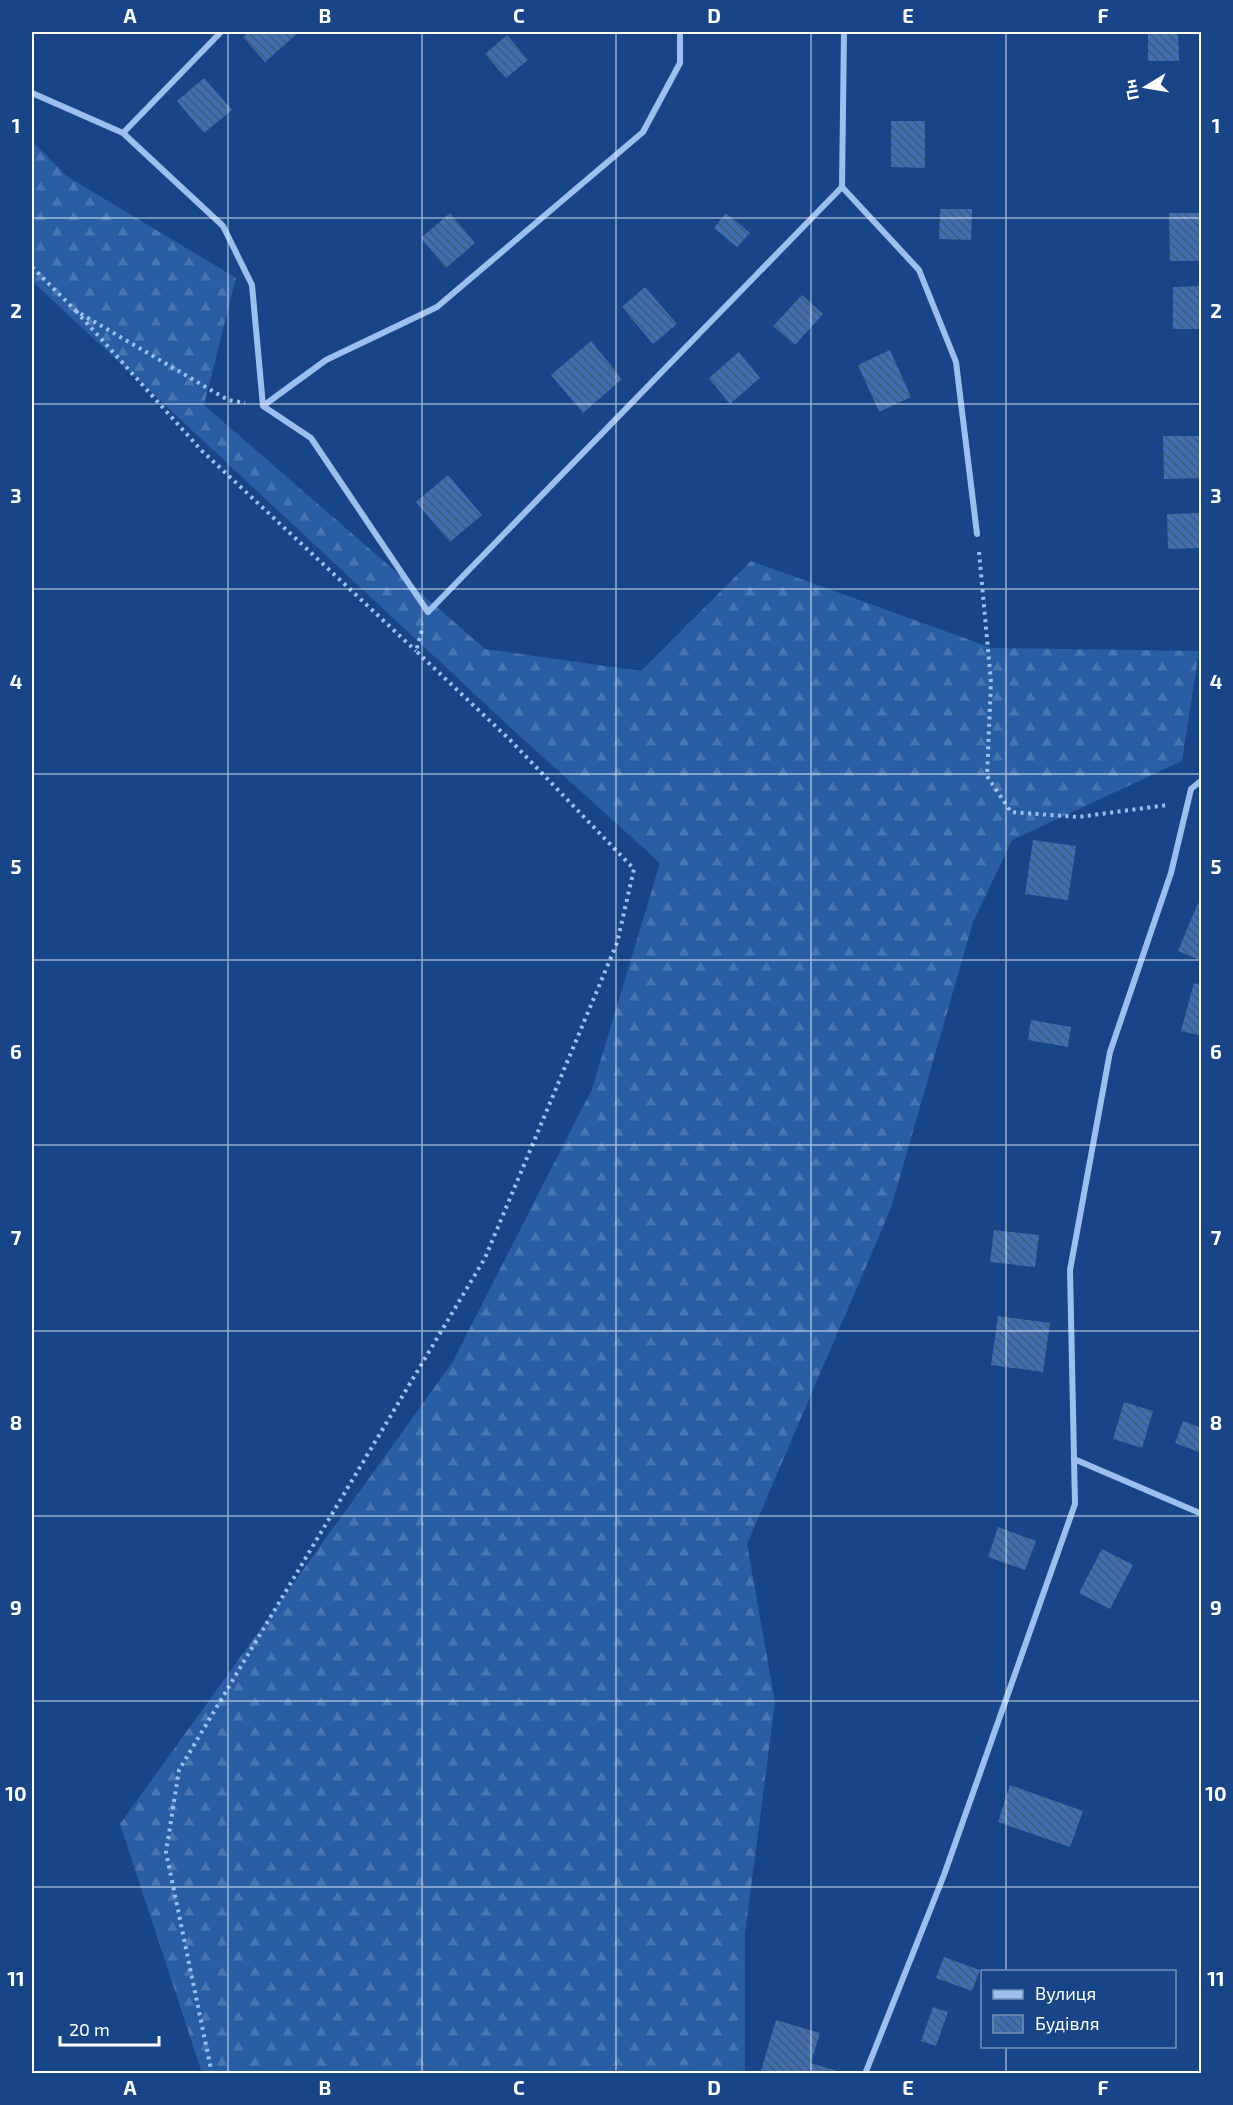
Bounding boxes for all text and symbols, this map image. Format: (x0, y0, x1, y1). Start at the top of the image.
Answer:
text: A (123, 3, 137, 27)
text: B (319, 3, 331, 27)
text: C (513, 3, 525, 27)
text: D (707, 3, 721, 27)
text: E (902, 3, 914, 27)
text: F (1097, 3, 1109, 27)
north arrow (1116, 57, 1176, 117)
text: Пн (1119, 78, 1142, 102)
text: 1 (12, 113, 20, 137)
text: 1 (1212, 113, 1220, 137)
text: 2 (10, 298, 22, 322)
text: 2 (1210, 298, 1222, 322)
text: 3 (10, 483, 22, 507)
text: 3 (1210, 483, 1222, 507)
text: 4 (10, 669, 23, 693)
text: 4 (1210, 669, 1223, 693)
text: 5 (10, 854, 22, 878)
text: 5 (1210, 854, 1222, 878)
text: 6 (10, 1039, 22, 1063)
text: 6 (1210, 1039, 1222, 1063)
text: 7 (11, 1225, 22, 1249)
text: 7 (1211, 1225, 1222, 1249)
text: 8 (10, 1410, 22, 1434)
text: 8 (1210, 1410, 1222, 1434)
text: 9 (10, 1595, 22, 1619)
text: 9 (1210, 1595, 1222, 1619)
text: 10 (5, 1781, 27, 1805)
text: 10 (1205, 1781, 1227, 1805)
text: 11 (7, 1966, 25, 1990)
text: 11 (1207, 1966, 1225, 1990)
legend (981, 1970, 1176, 2048)
text: Вулиця (1035, 1982, 1096, 2004)
scale bar (60, 2009, 159, 2047)
text: Будівля (1035, 2012, 1099, 2034)
text: 20 m (69, 2018, 110, 2040)
text: A (123, 2075, 137, 2099)
text: B (319, 2075, 331, 2099)
text: C (513, 2075, 525, 2099)
text: D (707, 2075, 721, 2099)
text: E (902, 2075, 914, 2099)
text: F (1097, 2075, 1109, 2099)

